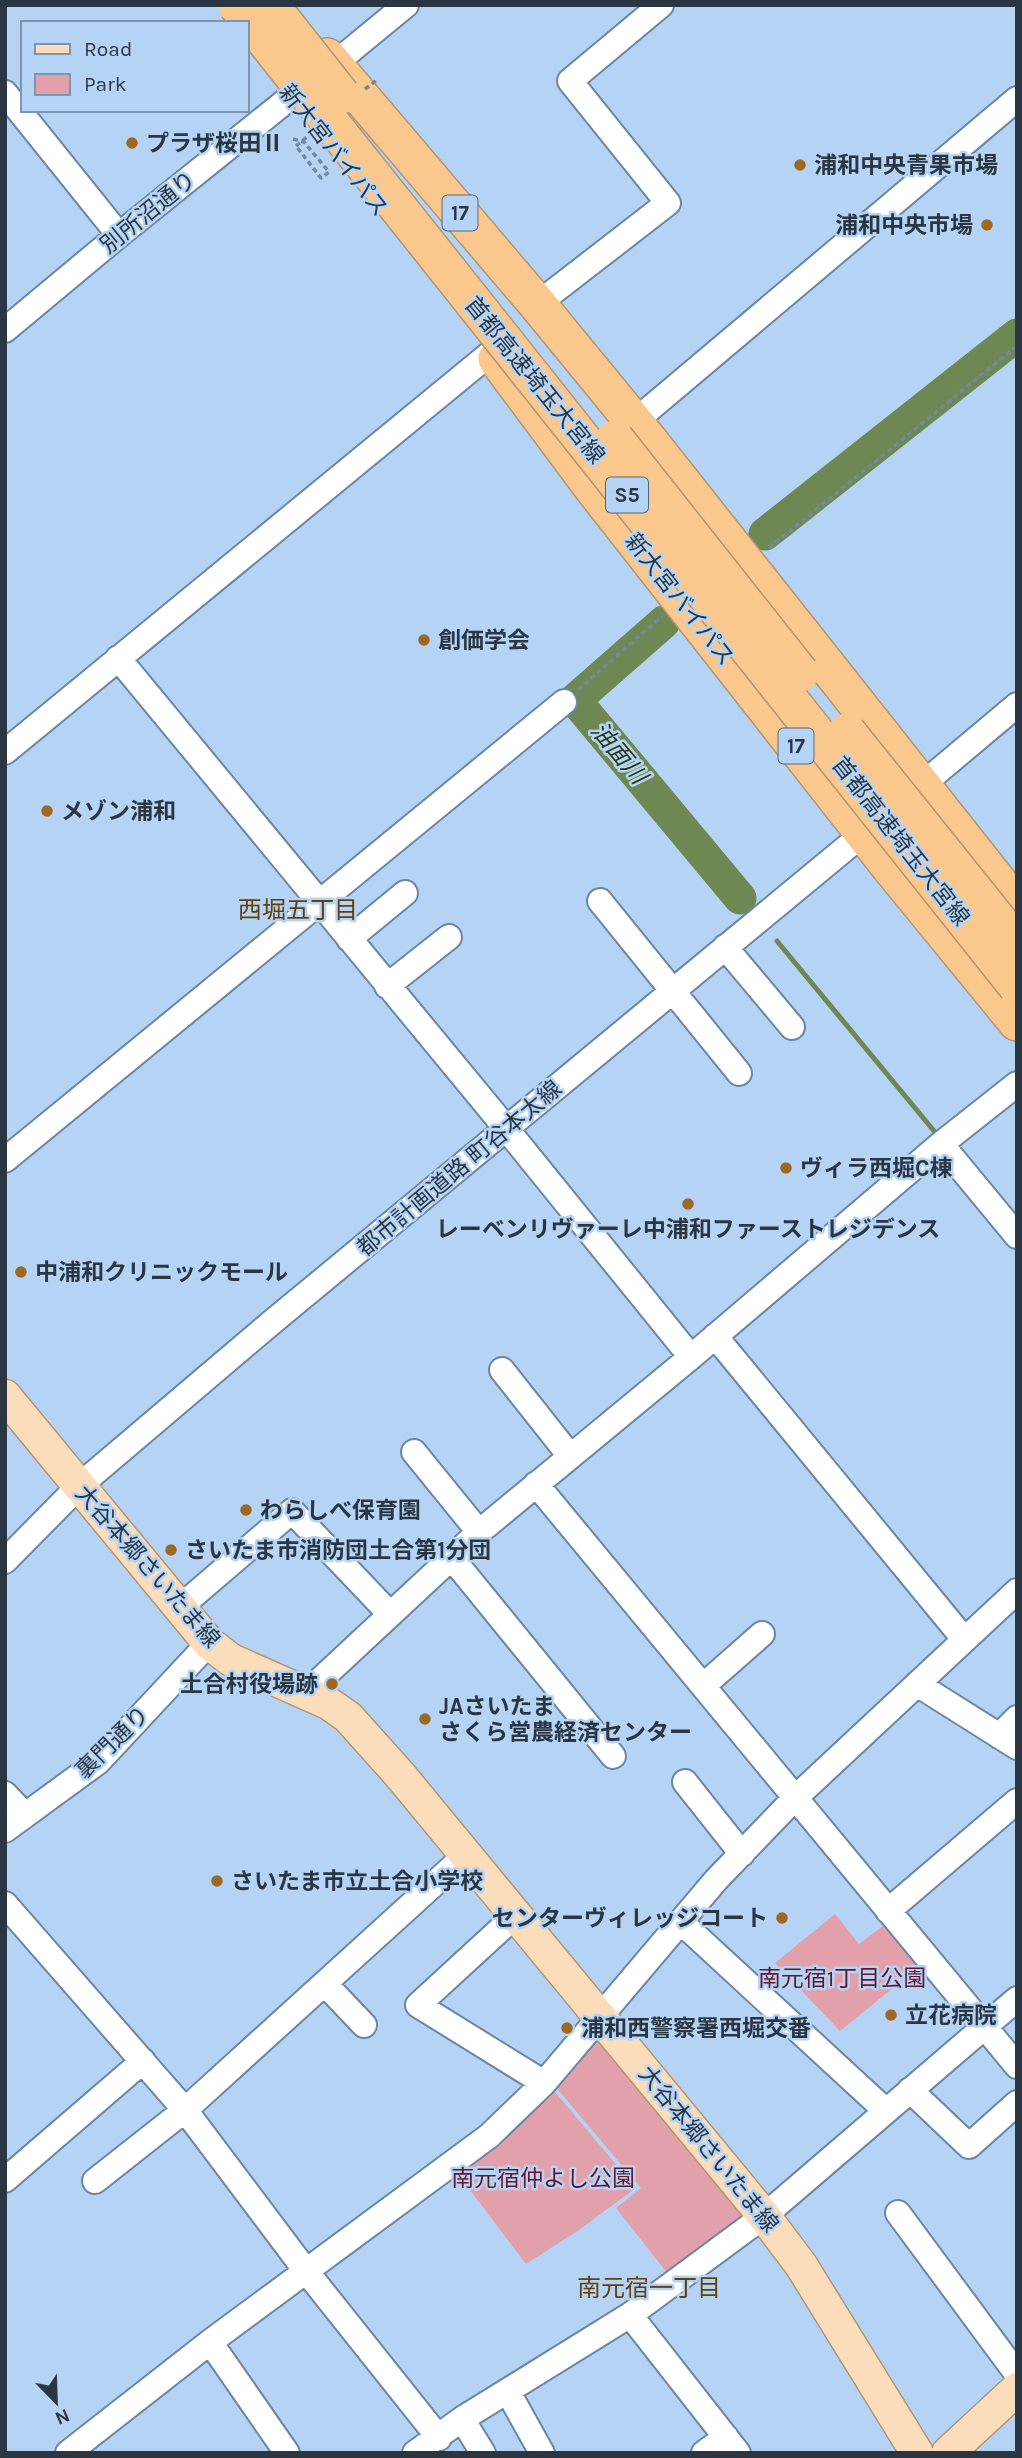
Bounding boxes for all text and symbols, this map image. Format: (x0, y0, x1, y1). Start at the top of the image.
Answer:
legend (21, 21, 248, 112)
text: Road (84, 37, 132, 61)
text: Park (84, 72, 127, 96)
street label: 新大宮バイパス (274, 79, 394, 222)
place label: プラザ桜田Ⅱ (146, 130, 284, 157)
marker: プラザ桜田Ⅱ (124, 135, 140, 151)
place label: 浦和中央青果市場 (814, 152, 998, 179)
marker: 浦和中央青果市場 (792, 157, 808, 173)
street label: 別所沼通り (95, 166, 201, 259)
road number: 17 (442, 196, 477, 230)
place label: 浦和中央市場 (835, 212, 973, 239)
marker: 浦和中央市場 (979, 217, 995, 233)
street label: 首都高速埼玉大宮線 (459, 291, 610, 469)
road number: S5 (606, 477, 648, 512)
street label: 新大宮バイパス (620, 528, 740, 671)
place label: 創価学会 (438, 627, 530, 654)
marker: 創価学会 (416, 632, 432, 648)
water label: 油面川 (585, 716, 655, 792)
road number: 17 (778, 728, 814, 764)
street label: 首都高速埼玉大宮線 (826, 751, 975, 931)
place label: メゾン浦和 (61, 798, 176, 825)
marker: メゾン浦和 (39, 803, 55, 819)
district label: 西堀五丁目 (238, 896, 358, 924)
street label: 都市計画道路 町谷本太線 (352, 1075, 567, 1262)
place label: ヴィラ西堀C棟 (800, 1155, 953, 1182)
marker: ヴィラ西堀C棟 (778, 1160, 794, 1176)
marker: レーベンリヴァーレ中浦和ファーストレジデンス (680, 1196, 696, 1212)
place label: レーベンリヴァーレ中浦和ファーストレジデンス (436, 1216, 940, 1243)
place label: 中浦和クリニックモール (35, 1259, 288, 1286)
marker: 中浦和クリニックモール (13, 1264, 29, 1280)
street label: 大谷本郷さいたま線 (70, 1480, 225, 1653)
place label: わらしべ保育園 (260, 1497, 421, 1524)
marker: わらしべ保育園 (238, 1502, 254, 1518)
place label: さいたま市消防団土合第1分団 (185, 1537, 492, 1564)
marker: さいたま市消防団土合第1分団 (163, 1542, 179, 1558)
place label: 土合村役場跡 (180, 1671, 318, 1698)
marker: 土合村役場跡 (324, 1676, 340, 1692)
place label: JAさいたま さくら営農経済センター (439, 1693, 692, 1746)
street label: 裏門通り (70, 1701, 155, 1784)
marker: JAさいたま さくら営農経済センター (417, 1711, 433, 1727)
place label: さいたま市立土合小学校 (231, 1868, 483, 1895)
marker: さいたま市立土合小学校 (209, 1873, 225, 1889)
place label: センターヴィレッジコート (492, 1905, 768, 1932)
marker: センターヴィレッジコート (774, 1910, 790, 1926)
park label: 南元宿1丁目公園 (758, 1965, 926, 1992)
place label: 立花病院 (905, 2002, 997, 2029)
marker: 立花病院 (883, 2007, 899, 2023)
place label: 浦和西警察署西堀交番 (581, 2015, 811, 2042)
marker: 浦和西警察署西堀交番 (559, 2020, 575, 2036)
street label: 大谷本郷さいたま線 (633, 2061, 784, 2238)
park label: 南元宿仲よし公園 (451, 2165, 635, 2192)
district label: 南元宿一丁目 (577, 2274, 721, 2302)
north arrow (21, 2367, 91, 2437)
text: N (52, 2404, 73, 2430)

